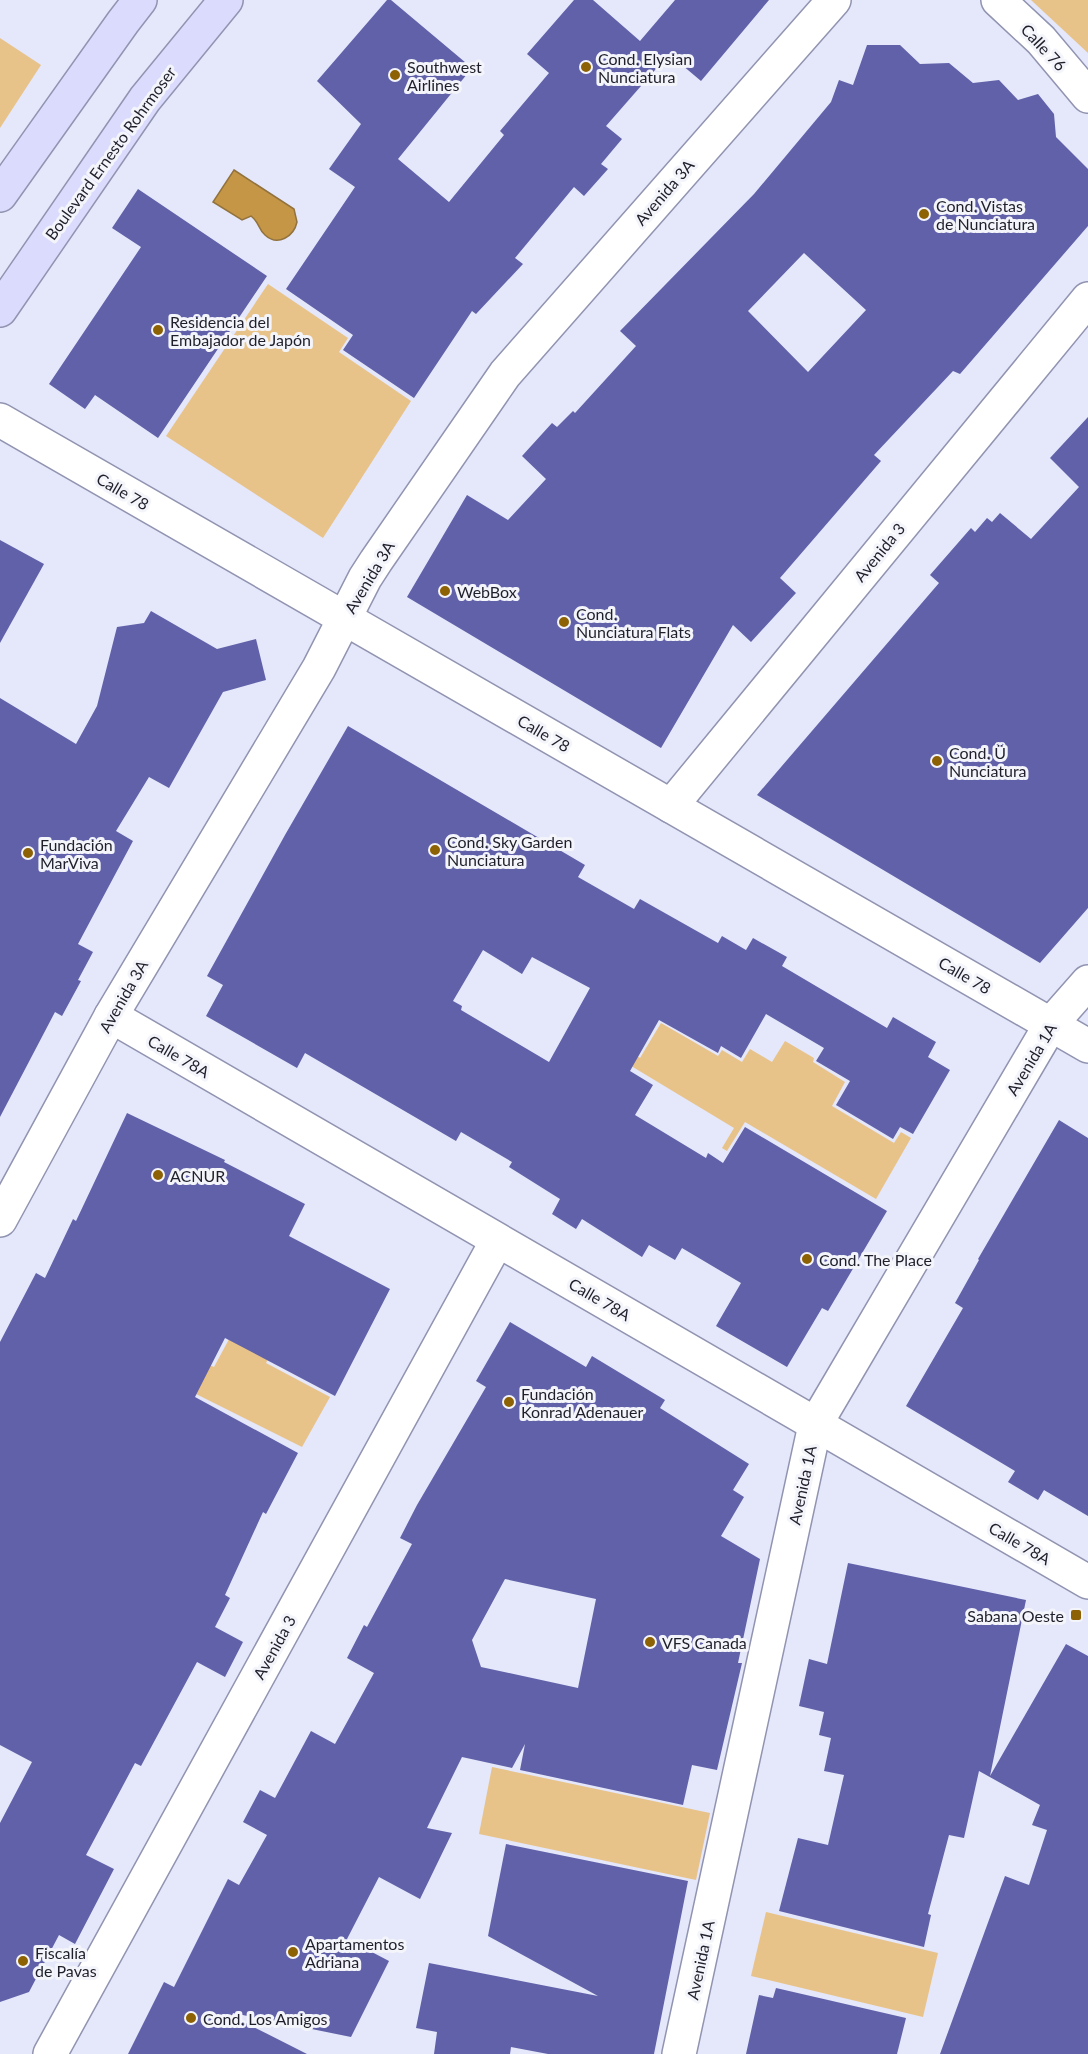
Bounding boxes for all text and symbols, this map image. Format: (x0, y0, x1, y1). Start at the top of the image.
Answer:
street label: Calle 76 (1018, 20, 1070, 74)
place label: Cond. Elysian Nunciatura (598, 49, 692, 86)
place label: Southwest Airlines (407, 57, 482, 94)
marker: Cond. Elysian Nunciatura (579, 60, 593, 74)
street label: Boulevard Ernesto Rohrmoser (41, 62, 179, 243)
marker: Southwest Airlines (388, 68, 402, 82)
street label: Avenida 3A (630, 155, 698, 229)
place label: Cond. Vistas de Nunciatura (936, 196, 1035, 233)
marker: Cond. Vistas de Nunciatura (917, 207, 931, 221)
place label: Residencia del Embajador de Japón (170, 312, 311, 349)
marker: Residencia del Embajador de Japón (151, 323, 165, 337)
street label: Calle 78 (93, 468, 153, 514)
street label: Avenida 3 (850, 519, 908, 585)
street label: Avenida 3A (340, 537, 398, 616)
place label: WebBox (457, 582, 517, 601)
marker: WebBox (438, 584, 452, 598)
place label: Cond. Nunciatura Flats (576, 604, 691, 641)
marker: Cond. Nunciatura Flats (557, 615, 571, 629)
street label: Calle 78 (514, 710, 574, 756)
place label: Cond. Ü Nunciatura (949, 743, 1027, 780)
marker: Cond. Ü Nunciatura (930, 754, 944, 768)
place label: Cond. Sky Garden Nunciatura (447, 832, 572, 869)
place label: Fundación MarViva (40, 835, 113, 872)
marker: Cond. Sky Garden Nunciatura (428, 843, 442, 857)
marker: Fundación MarViva (21, 846, 35, 860)
street label: Calle 78 (935, 952, 995, 998)
street label: Avenida 3A (95, 956, 151, 1036)
street label: Avenida 1A (1002, 1019, 1060, 1098)
street label: Calle 78A (145, 1031, 213, 1081)
place label: ACNUR (170, 1166, 225, 1185)
marker: ACNUR (151, 1168, 165, 1182)
place label: Cond. The Place (819, 1250, 932, 1269)
marker: Cond. The Place (800, 1252, 814, 1266)
street label: Calle 78A (566, 1274, 634, 1324)
place label: Fundación Konrad Adenauer (521, 1384, 643, 1421)
marker: Fundación Konrad Adenauer (502, 1395, 516, 1409)
street label: Avenida 1A (784, 1443, 820, 1526)
street label: Calle 78A (986, 1518, 1054, 1568)
place label: Sabana Oeste (967, 1606, 1064, 1625)
marker: Sabana Oeste (1069, 1608, 1083, 1622)
street label: Avenida 3 (249, 1612, 299, 1682)
place label: VFS Canada (662, 1633, 747, 1652)
marker: VFS Canada (643, 1635, 657, 1649)
street label: Avenida 1A (682, 1918, 718, 2001)
place label: Apartamentos Adriana (305, 1934, 404, 1971)
place label: Fiscalía de Pavas (35, 1943, 97, 1980)
marker: Apartamentos Adriana (286, 1945, 300, 1959)
marker: Fiscalía de Pavas (16, 1954, 30, 1968)
place label: Cond. Los Amigos (203, 2009, 328, 2028)
marker: Cond. Los Amigos (184, 2011, 198, 2025)

